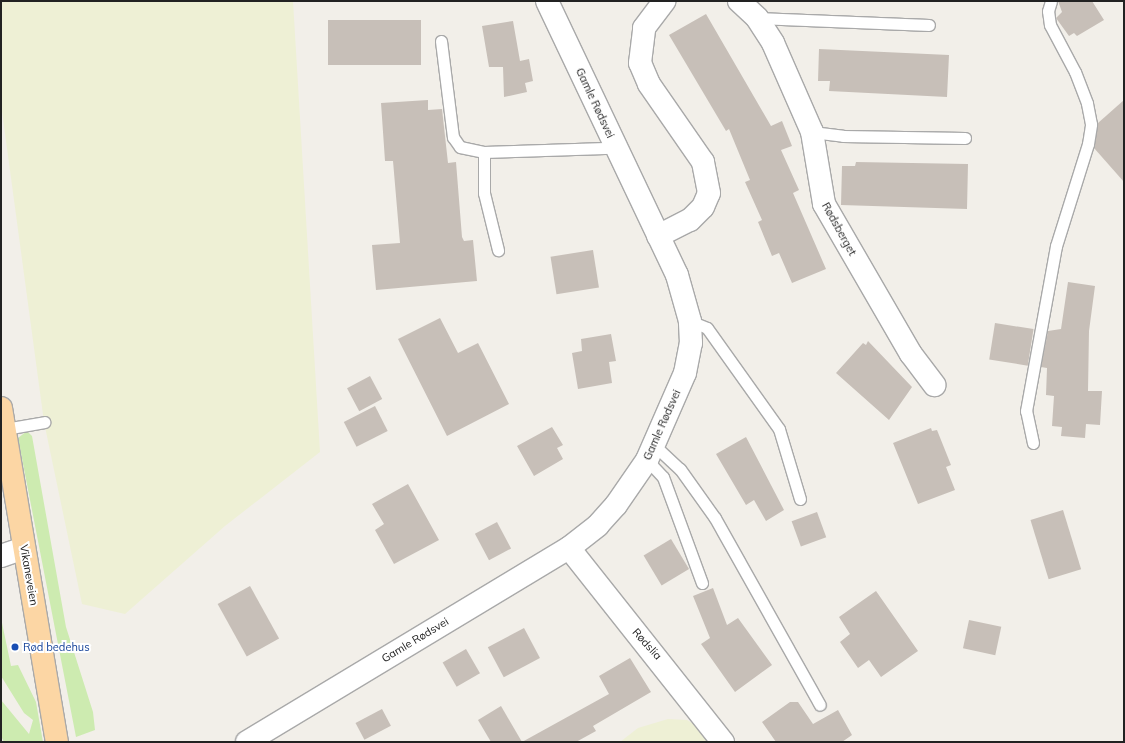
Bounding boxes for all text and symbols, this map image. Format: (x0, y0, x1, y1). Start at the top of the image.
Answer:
street label: Gamle Rødsvei (573, 66, 617, 140)
street label: Rødsberget (819, 200, 859, 258)
street label: Gamle Rødsvei (641, 388, 683, 462)
street label: Vikaneveien (17, 543, 41, 607)
street label: Gamle Rødsvei (379, 615, 451, 665)
street label: Rødslia (629, 626, 665, 662)
place label: Rød bedehus (23, 640, 90, 654)
marker: Rød bedehus (10, 642, 20, 652)

